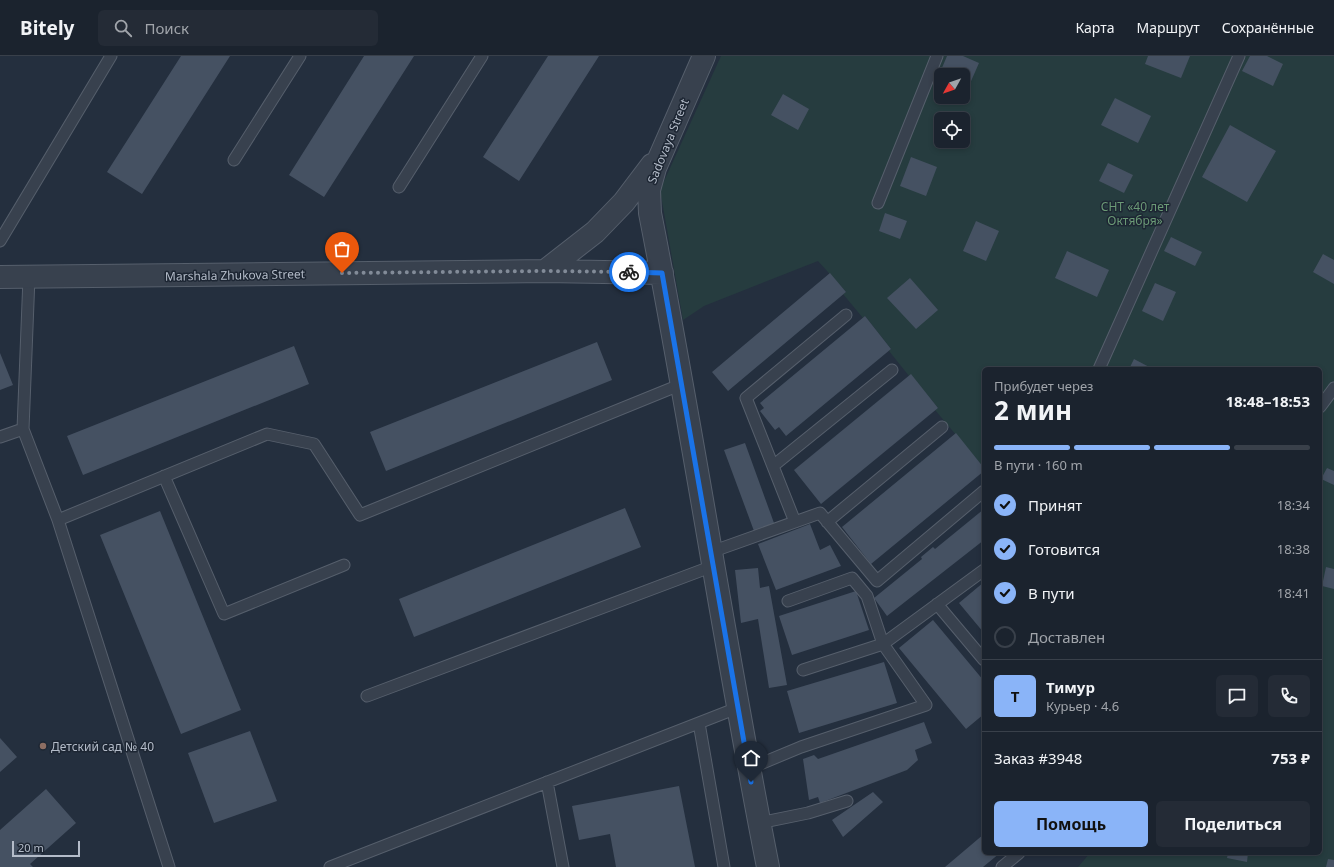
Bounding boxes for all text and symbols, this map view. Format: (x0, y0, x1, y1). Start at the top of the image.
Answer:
search box (98, 10, 378, 46)
text: Bitely (20, 15, 74, 41)
icon: search (112, 17, 134, 39)
text: Поиск (144, 18, 189, 38)
text: Карта (1075, 18, 1114, 37)
text: Маршрут (1136, 18, 1200, 37)
text: Сохранённые (1222, 18, 1314, 37)
north arrow (934, 68, 970, 104)
map controls (934, 68, 970, 148)
street label: Sadovaya Street (643, 95, 693, 186)
button: locate (934, 112, 970, 148)
park label: СНТ «40 лет Октября» (1101, 198, 1170, 229)
pin (325, 232, 359, 273)
icon: bag (331, 238, 353, 260)
courier (609, 252, 649, 292)
icon: bike (618, 261, 640, 283)
street label: Marshala Zhukova Street (165, 265, 306, 285)
text: Прибудет через (994, 377, 1093, 395)
text: 18:48–18:53 (1225, 391, 1310, 411)
text: 2 мин (994, 392, 1072, 428)
text: В пути · 160 m (994, 456, 1083, 474)
icon: check (994, 494, 1016, 516)
text: Принят (1028, 495, 1082, 515)
text: 18:34 (1277, 496, 1310, 514)
icon: check (994, 538, 1016, 560)
text: Готовится (1028, 539, 1100, 559)
text: 18:38 (1277, 540, 1310, 558)
icon: check (994, 582, 1016, 604)
text: В пути (1028, 583, 1075, 603)
text: 18:41 (1277, 584, 1310, 602)
text: Доставлен (1028, 627, 1105, 647)
button: chat (1216, 675, 1258, 717)
button: phone (1268, 675, 1310, 717)
text: Тимур (1046, 677, 1095, 697)
text: Т (1011, 686, 1019, 706)
text: Курьер · 4.6 (1046, 697, 1119, 715)
place label: Детский сад № 40 (51, 738, 154, 755)
marker: Детский сад № 40 (38, 741, 48, 751)
pin (734, 741, 768, 782)
icon: home (740, 747, 762, 769)
text: Заказ #3948 (994, 748, 1082, 768)
text: 753 ₽ (1271, 748, 1310, 768)
button: Помощь (994, 801, 1148, 847)
button: Поделиться (1156, 801, 1310, 847)
scale bar (12, 839, 80, 858)
text: 20 m (18, 840, 44, 855)

